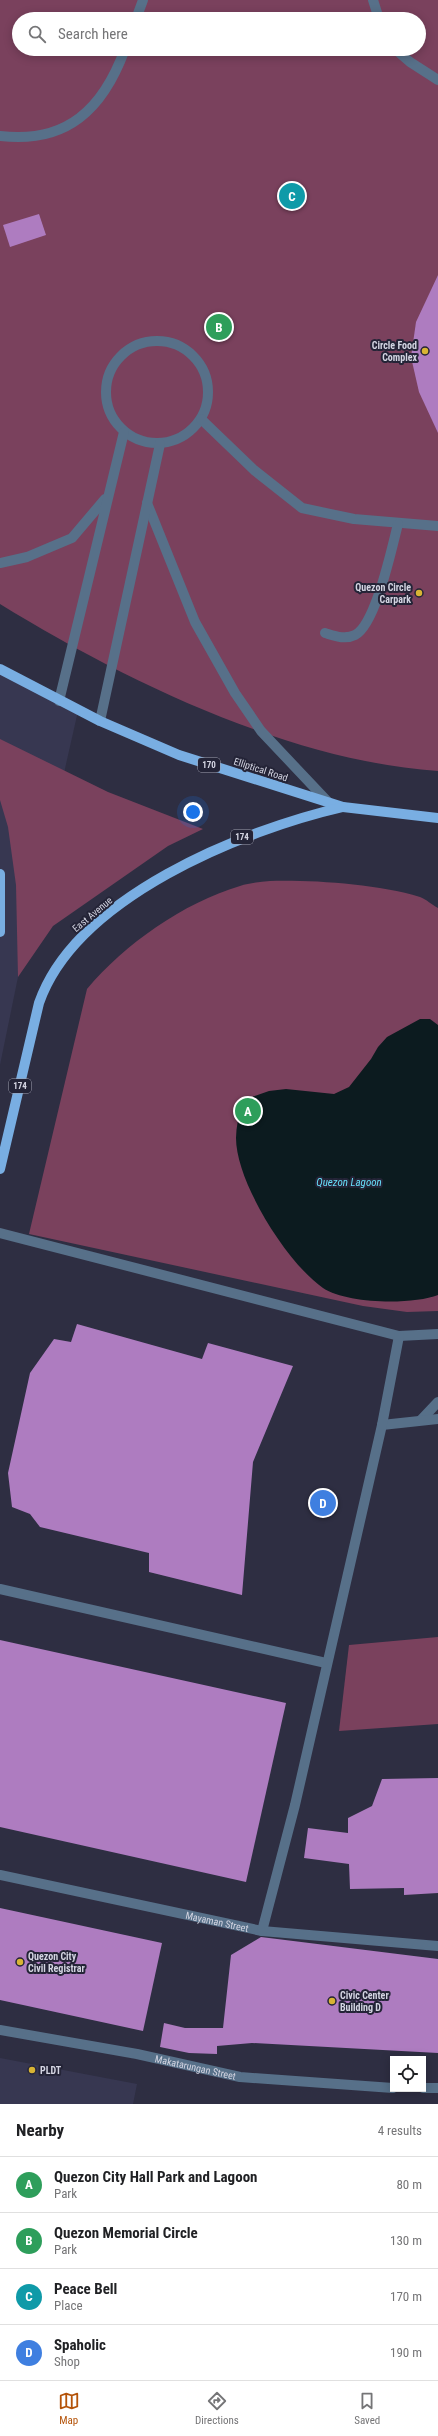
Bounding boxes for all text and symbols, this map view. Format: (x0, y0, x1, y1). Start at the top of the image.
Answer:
search box (12, 12, 426, 56)
icon: search (26, 23, 48, 45)
text: Search here (58, 25, 128, 43)
pin: C (279, 181, 305, 211)
pin: B (206, 312, 232, 342)
place label: Circle Food Complex (372, 340, 417, 363)
marker: Circle Food Complex (420, 346, 430, 356)
place label: Quezon Circle Carpark (355, 582, 411, 605)
marker: Quezon Circle Carpark (414, 588, 424, 598)
street label: Elliptical Road (232, 756, 289, 783)
road number: 170 (198, 758, 220, 772)
your location (183, 802, 203, 822)
road number: 174 (231, 830, 253, 844)
street label: East Avenue (70, 894, 115, 934)
road number: 174 (9, 1079, 31, 1093)
pin: A (235, 1096, 261, 1126)
water label: Quezon Lagoon (316, 1176, 382, 1189)
pin: D (310, 1488, 336, 1518)
street label: Mayaman Street (184, 1910, 250, 1934)
place label: Quezon City Civil Registrar (28, 1951, 85, 1974)
marker: Quezon City Civil Registrar (15, 1957, 25, 1967)
place label: Civic Center Building D (340, 1990, 389, 2013)
marker: Civic Center Building D (327, 1996, 337, 2006)
street label: Makatarungan Street (154, 2053, 237, 2082)
map controls (390, 2056, 426, 2092)
button: locate (390, 2056, 426, 2092)
marker: PLDT (27, 2065, 37, 2075)
place label: PLDT (40, 2065, 62, 2076)
text: Nearby (16, 2120, 64, 2140)
text: 4 results (378, 2123, 422, 2138)
text: Quezon City Hall Park and Lagoon (54, 2168, 257, 2186)
text: A (25, 2177, 33, 2192)
text: 80 m (396, 2177, 422, 2192)
text: Park (54, 2186, 77, 2201)
text: Quezon Memorial Circle (54, 2224, 198, 2242)
text: B (25, 2233, 33, 2248)
text: 130 m (390, 2233, 422, 2248)
text: Park (54, 2242, 77, 2257)
text: Peace Bell (54, 2280, 117, 2298)
text: C (25, 2289, 33, 2304)
text: 170 m (390, 2289, 422, 2304)
text: Place (54, 2298, 83, 2313)
text: Spaholic (54, 2336, 106, 2354)
text: D (25, 2345, 33, 2360)
text: 190 m (390, 2345, 422, 2360)
text: Shop (54, 2354, 80, 2369)
tab: Map (58, 2390, 80, 2427)
tab: Directions (195, 2390, 239, 2427)
tab: Saved (354, 2390, 380, 2427)

